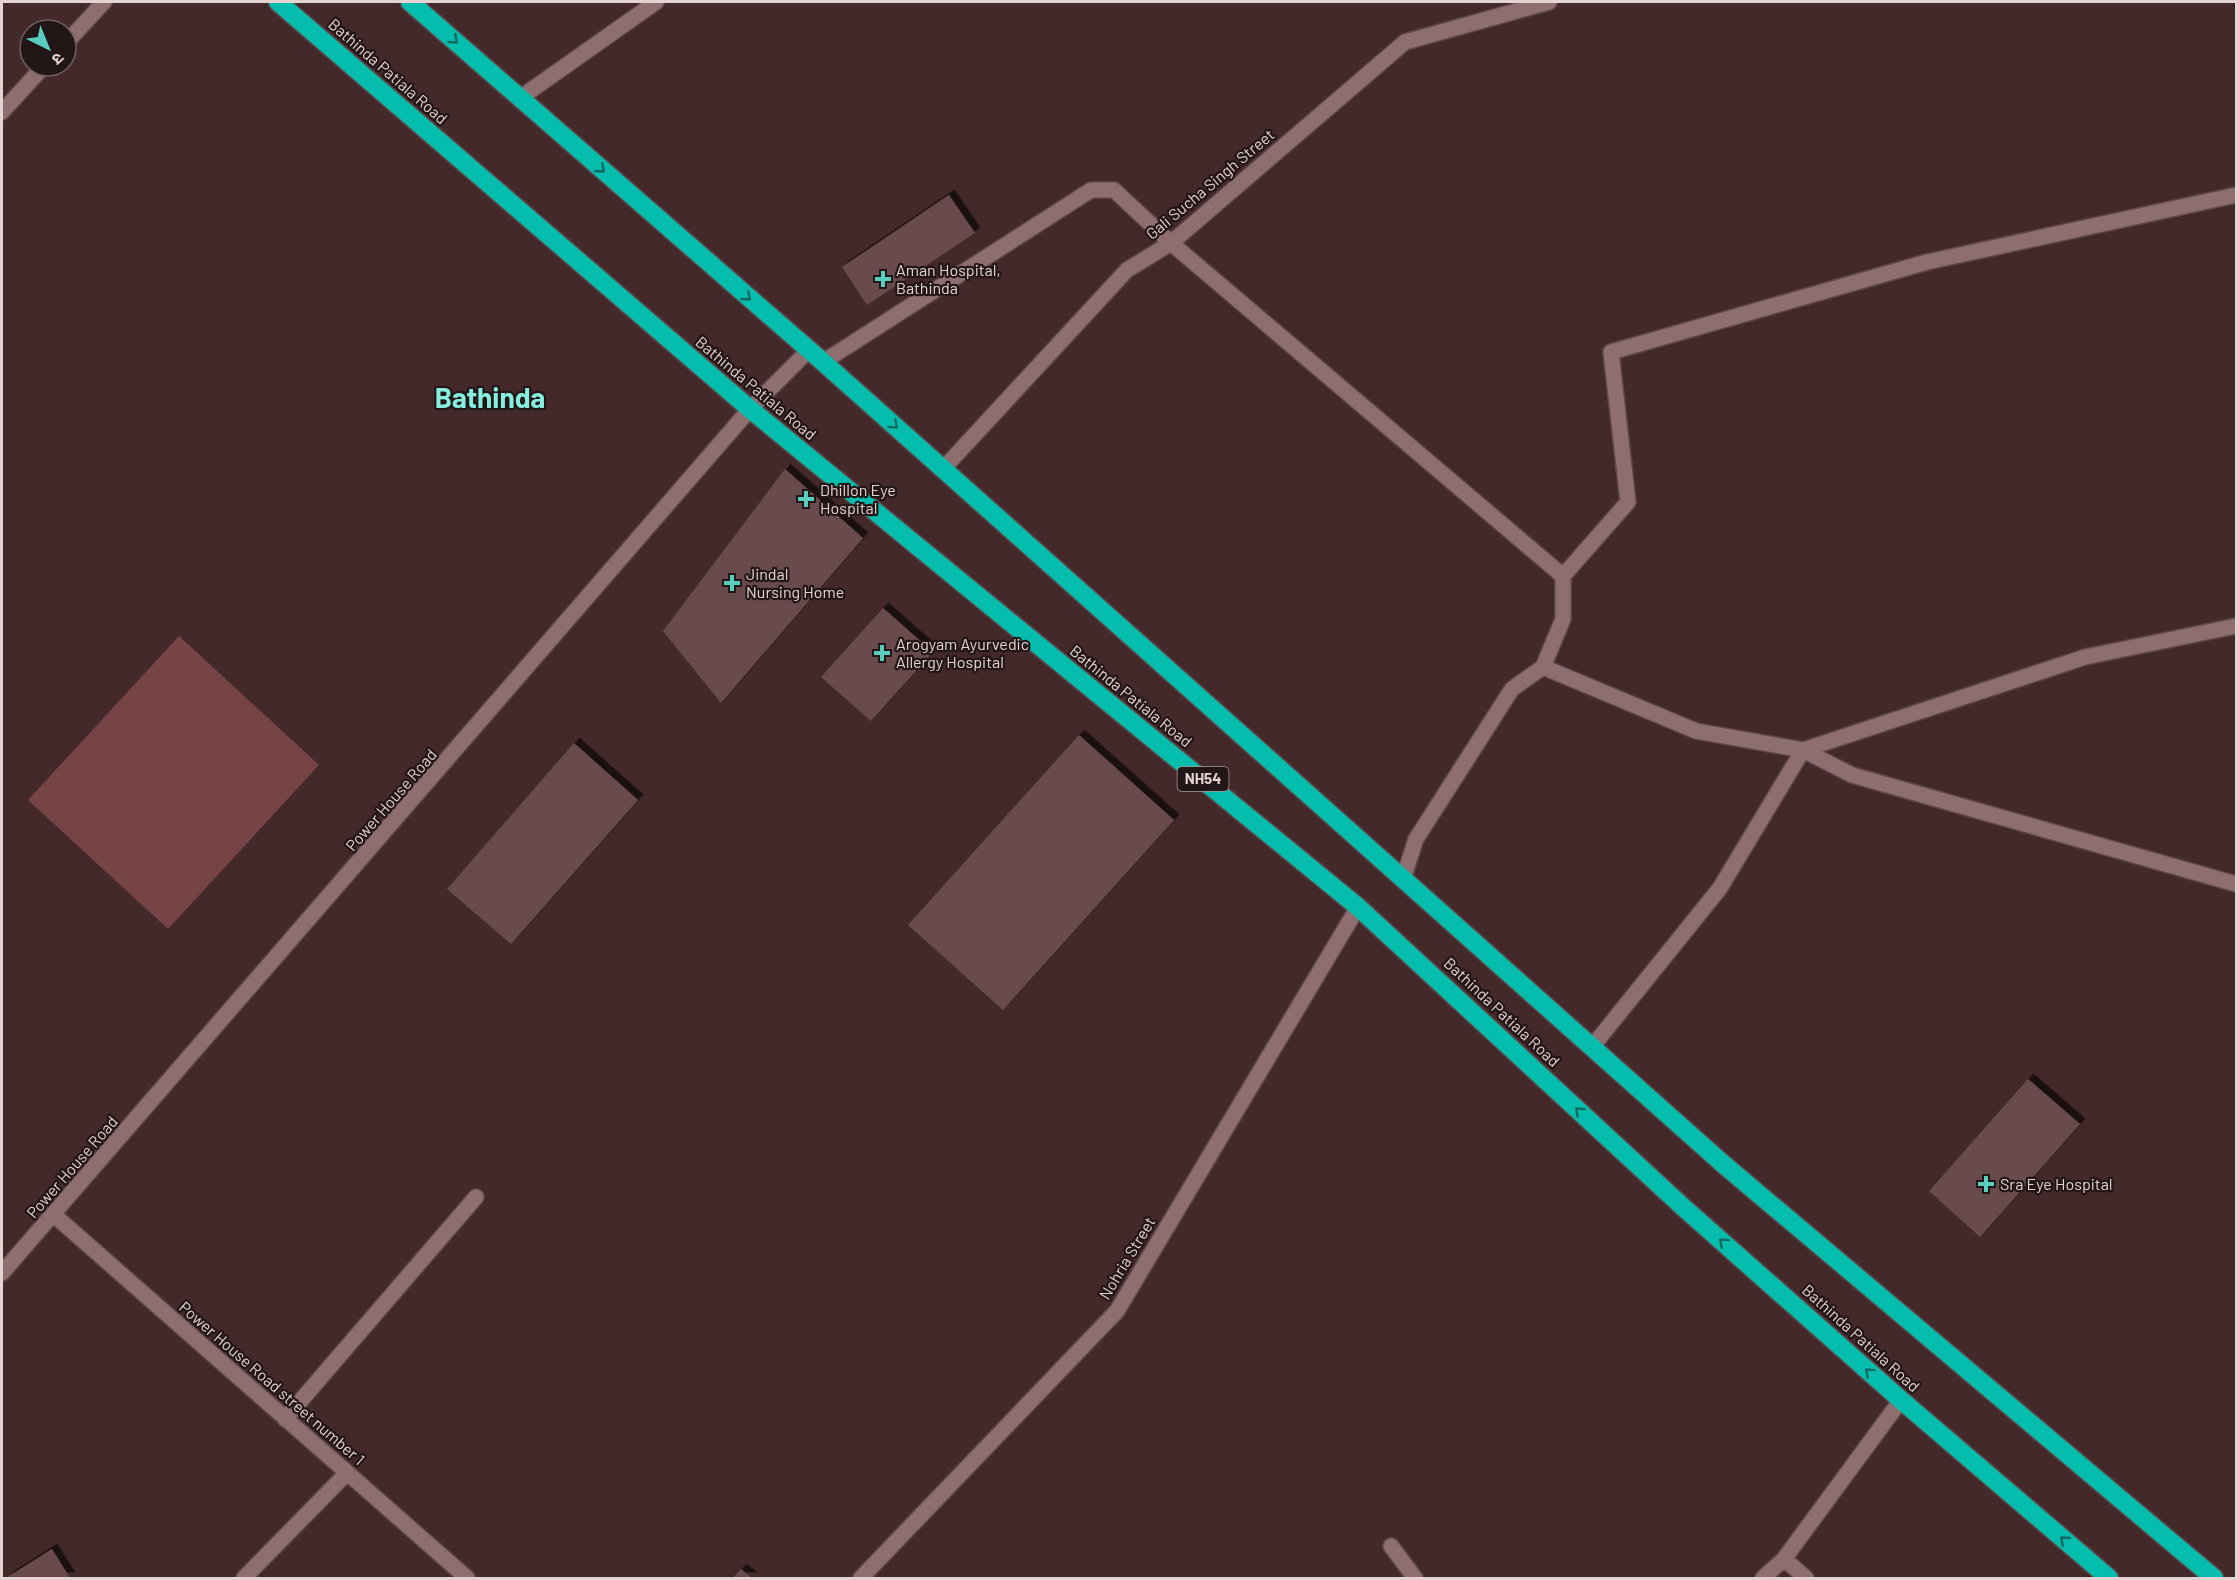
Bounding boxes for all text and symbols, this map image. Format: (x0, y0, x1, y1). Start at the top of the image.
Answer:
street label: Bathinda Patiala Road (325, 14, 452, 127)
north arrow (18, 18, 78, 78)
one-way arrow (447, 33, 458, 44)
text: उ (48, 49, 68, 70)
street label: Gali Sucha Singh Street (1142, 125, 1278, 243)
one-way arrow (594, 162, 605, 173)
place label: Aman Hospital, Bathinda (896, 260, 1001, 297)
marker: Aman Hospital, Bathinda (874, 270, 892, 288)
one-way arrow (740, 290, 751, 301)
street label: Bathinda Patiala Road (692, 332, 820, 444)
district label: Bathinda (435, 380, 545, 414)
one-way arrow (887, 418, 898, 429)
place label: Dhillon Eye Hospital (820, 480, 896, 517)
marker: Dhillon Eye Hospital (797, 490, 815, 508)
place label: Jindal Nursing Home (746, 564, 844, 601)
marker: Jindal Nursing Home (723, 574, 741, 592)
place label: Arogyam Ayurvedic Allergy Hospital (896, 634, 1029, 671)
street label: Bathinda Patiala Road (1067, 641, 1196, 751)
marker: Arogyam Ayurvedic Allergy Hospital (873, 644, 891, 662)
street label: Power House Road (341, 745, 440, 855)
road number: NH54 (1178, 767, 1228, 791)
street label: Bathinda Patiala Road (1441, 953, 1564, 1070)
one-way arrow (1576, 1107, 1587, 1118)
street label: Power House Road (22, 1112, 121, 1222)
place label: Sra Eye Hospital (2000, 1174, 2113, 1193)
marker: Sra Eye Hospital (1977, 1175, 1995, 1193)
street label: Nohria Street (1094, 1213, 1159, 1303)
one-way arrow (1719, 1238, 1730, 1249)
street label: Bathinda Patiala Road (1799, 1280, 1924, 1395)
street label: Power House Road street number 1 (176, 1297, 369, 1468)
one-way arrow (1865, 1368, 1876, 1379)
one-way arrow (2060, 1536, 2071, 1547)

